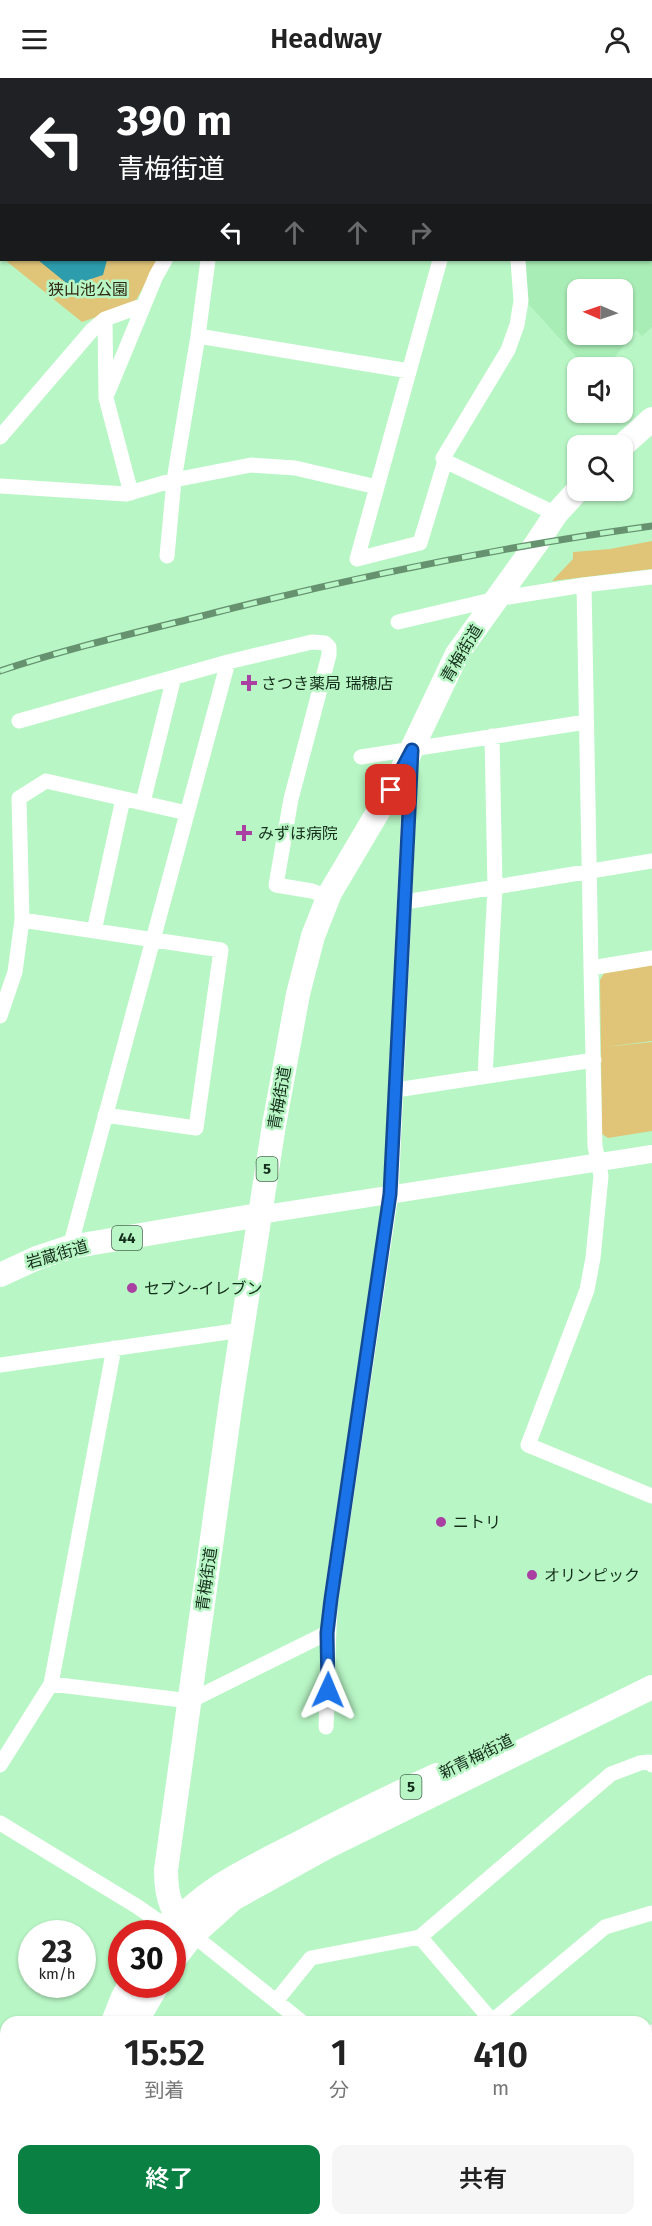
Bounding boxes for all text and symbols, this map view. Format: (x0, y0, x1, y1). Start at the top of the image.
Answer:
icon: menu (18, 23, 51, 56)
text: Headway (270, 23, 382, 55)
icon: person (601, 23, 634, 56)
text: 390 m (117, 96, 232, 146)
icon: left (18, 102, 96, 180)
text: 青梅街道 (117, 153, 225, 185)
icon: left (215, 216, 248, 249)
icon: ahead (278, 216, 311, 249)
icon: ahead (341, 216, 374, 249)
icon: right (404, 216, 437, 249)
north arrow (567, 279, 633, 345)
map controls (567, 279, 633, 501)
park label: 狭山池公園 (48, 280, 128, 299)
button: sound (567, 357, 633, 423)
button: search (567, 435, 633, 501)
street label: 青梅街道 (437, 621, 486, 686)
place label: さつき薬局 瑞穂店 (261, 674, 393, 693)
marker: さつき薬局 瑞穂店 (242, 676, 256, 690)
pin (365, 764, 416, 815)
icon: arrive (374, 773, 407, 806)
marker: みずほ病院 (235, 824, 253, 842)
place label: みずほ病院 (258, 824, 338, 843)
street label: 青梅街道 (265, 1065, 294, 1131)
road number: 5 (256, 1157, 278, 1181)
road number: 44 (112, 1226, 142, 1250)
street label: 岩蔵街道 (24, 1237, 91, 1272)
place label: セブン-イレブン (144, 1279, 262, 1298)
marker: セブン-イレブン (125, 1281, 139, 1295)
place label: ニトリ (453, 1513, 501, 1532)
marker: ニトリ (434, 1515, 448, 1529)
street label: 青梅街道 (193, 1546, 220, 1612)
place label: オリンピック (544, 1566, 640, 1585)
marker: オリンピック (525, 1568, 539, 1582)
position arrow (296, 1658, 360, 1722)
street label: 新青梅街道 (436, 1730, 516, 1783)
road number: 5 (400, 1775, 422, 1799)
speed limit sign: 30 (108, 1920, 186, 1998)
text: 23 (42, 1934, 72, 1970)
text: km/h (38, 1965, 76, 1983)
text: 15:52 (124, 2031, 205, 2075)
text: 1 (331, 2031, 347, 2075)
text: 410 (473, 2033, 528, 2077)
text: m (492, 2076, 509, 2100)
text: 到着 (145, 2078, 185, 2102)
text: 分 (329, 2078, 349, 2102)
button: 終了 (18, 2145, 320, 2214)
button: 共有 (332, 2145, 634, 2214)

